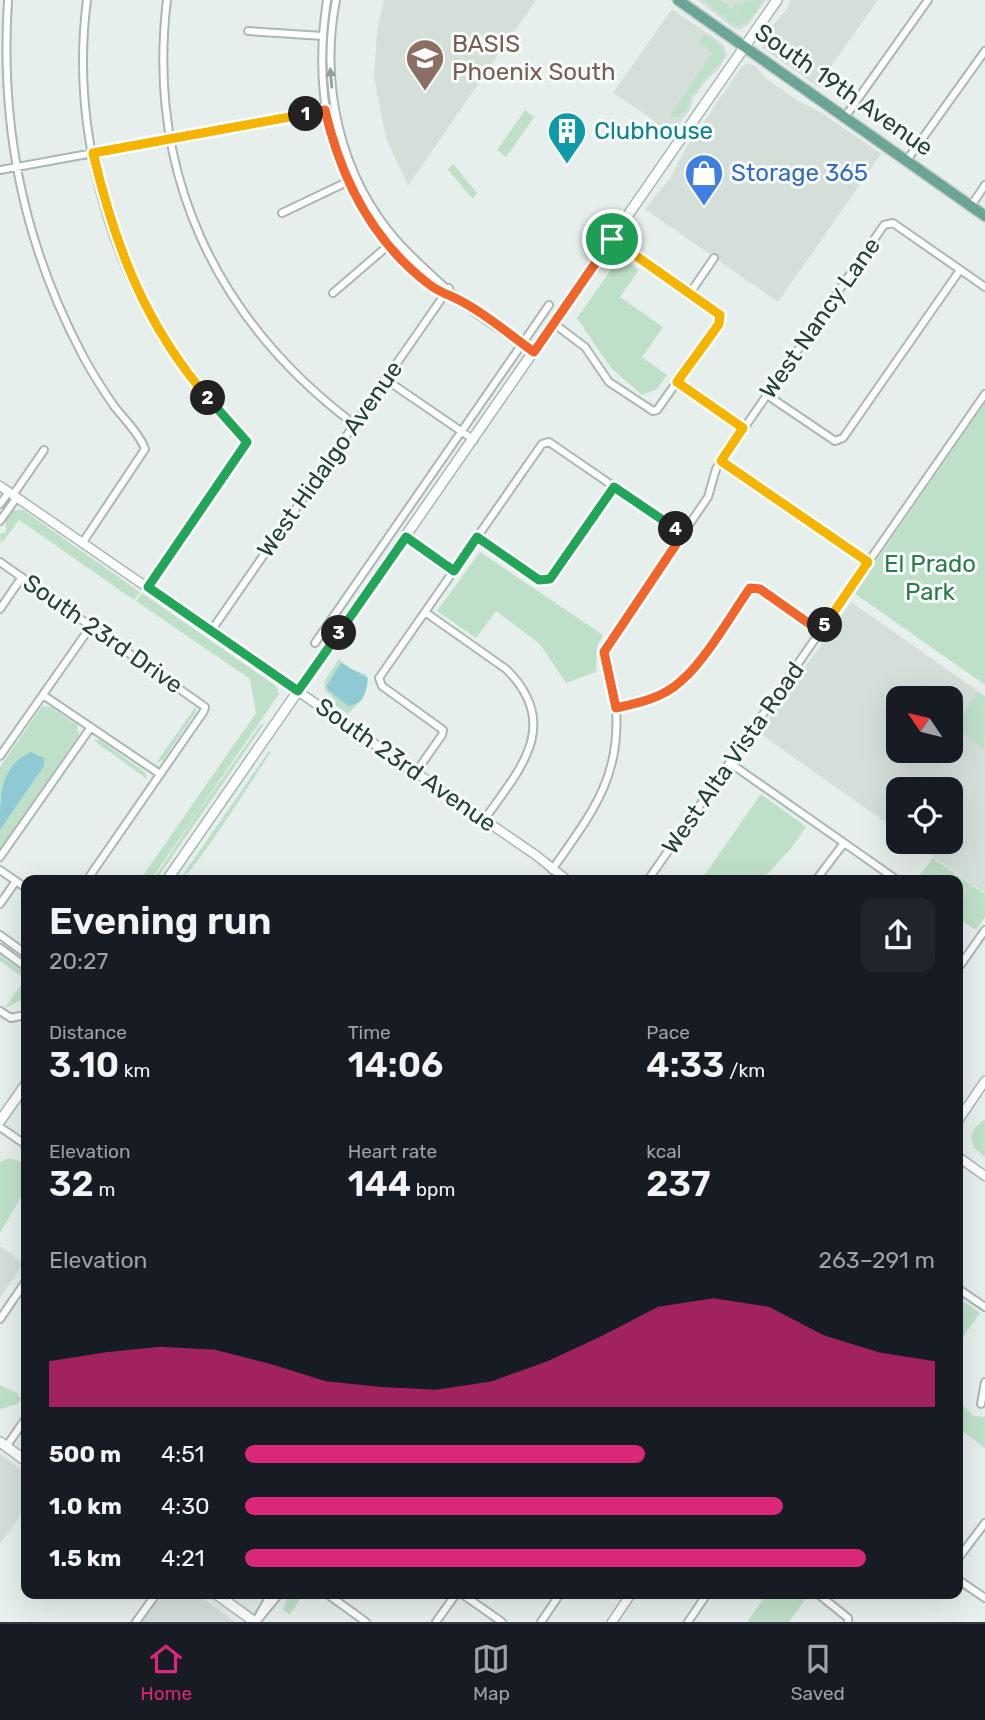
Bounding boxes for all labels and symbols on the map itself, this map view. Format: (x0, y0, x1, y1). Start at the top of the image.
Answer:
street label: South 19th Avenue (750, 18, 938, 162)
place label: BASIS Phoenix South (452, 30, 616, 86)
school or university icon: BASIS Phoenix South (404, 37, 446, 92)
one-way arrow (325, 67, 336, 89)
pin: 1 (288, 96, 324, 132)
building icon: Clubhouse (546, 110, 588, 165)
place label: Clubhouse (594, 117, 713, 145)
shop icon: Storage 365 (683, 152, 725, 207)
place label: Storage 365 (731, 159, 868, 187)
pin (582, 209, 642, 269)
street label: West Nancy Lane (754, 232, 886, 404)
street label: West Hidalgo Avenue (252, 355, 408, 563)
pin: 2 (190, 380, 226, 416)
pin: 4 (658, 512, 694, 546)
park label: El Prado Park (884, 550, 976, 606)
street label: South 23rd Drive (18, 569, 188, 699)
pin: 5 (808, 608, 842, 642)
pin: 3 (322, 616, 356, 650)
street label: West Alta Vista Road (656, 657, 810, 859)
north arrow (886, 686, 962, 763)
street label: South 23rd Avenue (310, 692, 502, 838)

